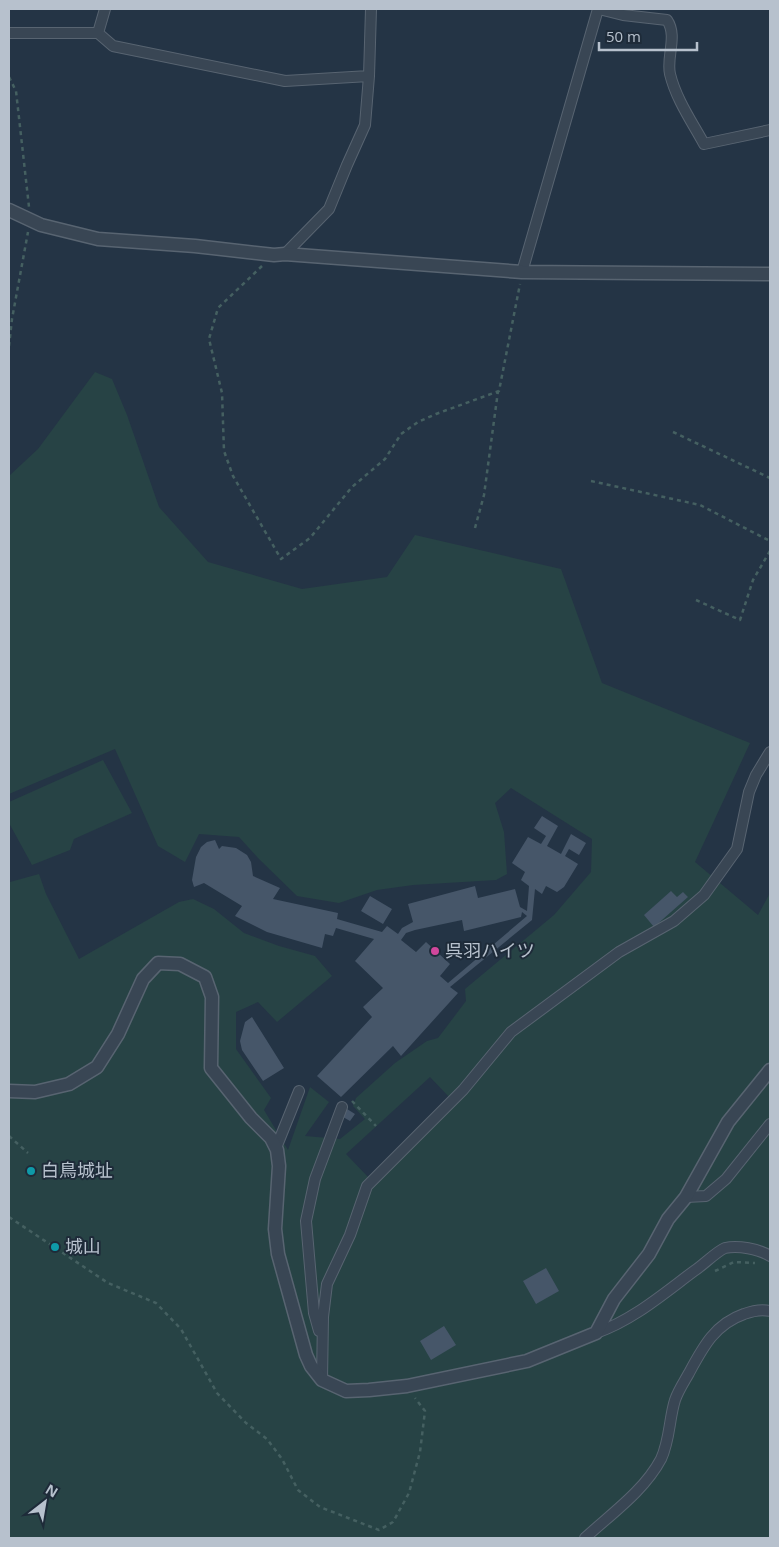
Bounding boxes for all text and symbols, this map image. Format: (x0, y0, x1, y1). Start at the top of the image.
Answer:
scale bar (599, 20, 696, 52)
text: 50 m (606, 26, 641, 46)
place label: 呉羽ハイツ (445, 938, 535, 962)
marker: 呉羽ハイツ (429, 945, 441, 957)
place label: 白鳥城址 (41, 1158, 113, 1182)
marker: 白鳥城址 (25, 1165, 37, 1177)
place label: 城山 (65, 1234, 101, 1258)
marker: 城山 (49, 1241, 61, 1253)
north arrow (20, 1477, 70, 1527)
text: N (42, 1479, 62, 1502)

